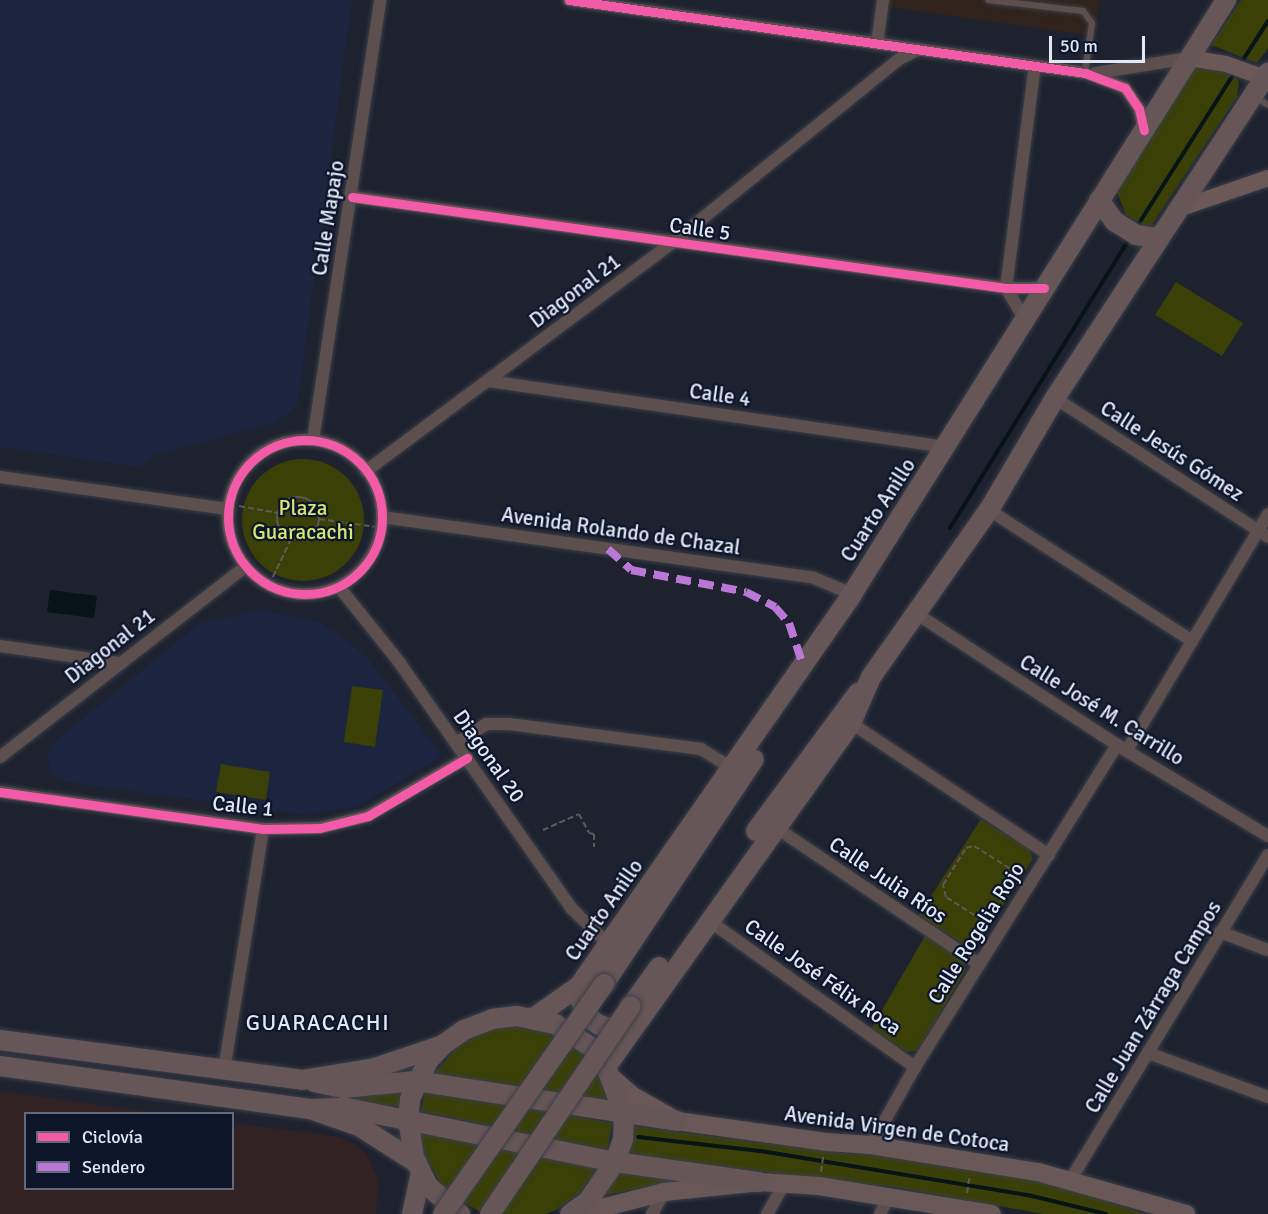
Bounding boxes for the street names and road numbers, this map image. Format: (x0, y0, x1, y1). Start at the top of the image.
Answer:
street label: Calle Mapajo (306, 159, 350, 277)
street label: Calle 5 (668, 212, 732, 246)
street label: Diagonal 21 (525, 249, 625, 333)
street label: Calle 4 (688, 378, 752, 412)
street label: Calle Jesús Gómez (1096, 395, 1248, 507)
street label: Cuarto Anillo (835, 454, 921, 566)
street label: Avenida Rolando de Chazal (500, 502, 742, 560)
street label: Diagonal 21 (60, 603, 160, 689)
street label: Calle José M. Carrillo (1015, 649, 1189, 771)
street label: Diagonal 20 (448, 705, 530, 807)
street label: Calle 1 (211, 790, 275, 822)
street label: Calle Julia Ríos (824, 831, 952, 929)
street label: Cuarto Anillo (560, 854, 648, 966)
street label: Calle Rogelia Rojo (922, 858, 1030, 1008)
street label: Calle Juan Zárraga Campos (1080, 896, 1226, 1118)
street label: Calle José Félix Roca (740, 913, 906, 1041)
street label: Avenida Virgen de Cotoca (783, 1101, 1011, 1157)

